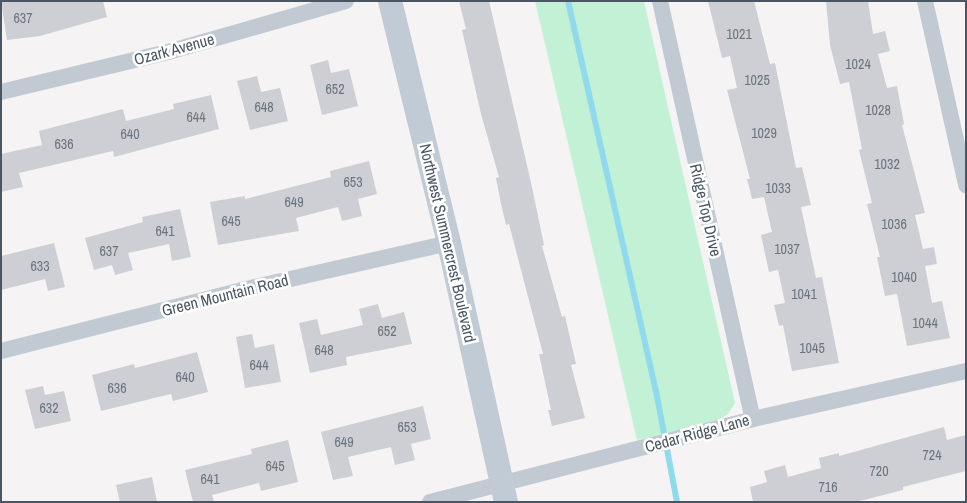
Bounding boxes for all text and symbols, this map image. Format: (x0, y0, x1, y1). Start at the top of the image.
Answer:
house number: 637 (13, 10, 33, 26)
house number: 1021 (726, 26, 752, 42)
street label: Ozark Avenue (131, 29, 217, 69)
house number: 1024 (845, 56, 871, 72)
house number: 1025 (744, 72, 770, 88)
house number: 652 (325, 81, 345, 97)
house number: 648 (254, 99, 274, 115)
house number: 1028 (865, 102, 891, 118)
house number: 644 (186, 109, 206, 125)
house number: 1029 (751, 125, 777, 141)
house number: 640 (120, 126, 140, 142)
house number: 636 (54, 136, 74, 152)
street label: Northwest Summercrest Boulevard (416, 142, 480, 344)
house number: 1032 (874, 156, 900, 172)
street label: Ridge Top Drive (686, 162, 726, 258)
house number: 653 (343, 174, 363, 190)
house number: 1033 (765, 180, 791, 196)
house number: 649 (284, 194, 304, 210)
house number: 645 (221, 213, 241, 229)
house number: 1036 (881, 216, 907, 232)
house number: 641 (155, 223, 175, 239)
house number: 1037 (774, 241, 800, 257)
house number: 637 (99, 243, 119, 259)
house number: 633 (30, 258, 50, 274)
house number: 1040 (891, 269, 917, 285)
street label: Green Mountain Road (160, 270, 290, 320)
house number: 1041 (791, 286, 817, 302)
house number: 1044 (912, 315, 938, 331)
house number: 652 (377, 323, 397, 339)
house number: 1045 (799, 340, 825, 356)
house number: 648 (314, 342, 334, 358)
house number: 644 (249, 357, 269, 373)
house number: 640 (175, 369, 195, 385)
house number: 636 (107, 380, 127, 396)
house number: 632 (39, 400, 59, 416)
street label: Cedar Ridge Lane (643, 410, 751, 456)
house number: 653 (397, 419, 417, 435)
house number: 649 (334, 434, 354, 450)
house number: 724 (922, 447, 942, 463)
house number: 645 (265, 458, 285, 474)
house number: 720 (869, 463, 889, 479)
house number: 641 (200, 471, 220, 487)
house number: 716 (818, 479, 838, 495)

